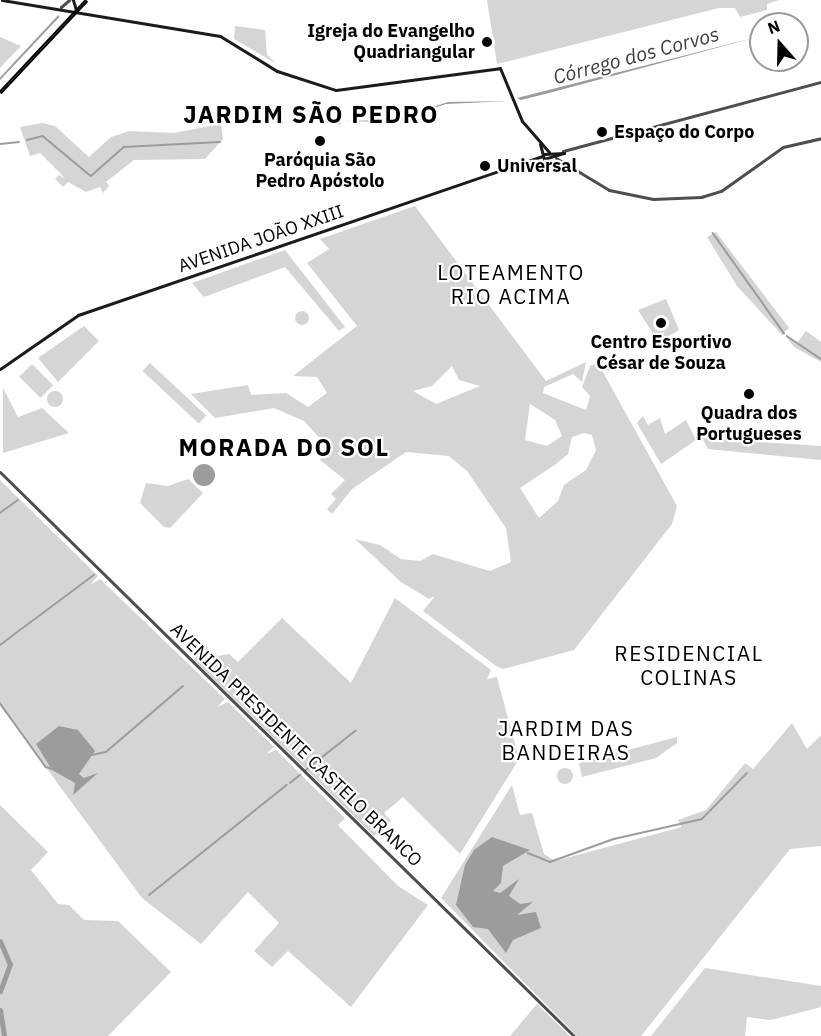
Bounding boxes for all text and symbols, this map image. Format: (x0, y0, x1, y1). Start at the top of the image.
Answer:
north arrow (749, 12, 809, 72)
text: N (765, 16, 782, 38)
place label: Igreja do Evangelho Quadriangular (307, 21, 475, 63)
water label: Córrego dos Corvos (550, 21, 722, 89)
marker: Igreja do Evangelho Quadriangular (480, 35, 494, 49)
district label: JARDIM SÃO PEDRO (183, 101, 439, 129)
place label: Espaço do Corpo (614, 121, 754, 143)
marker: Espaço do Corpo (595, 125, 609, 139)
marker: Paróquia São Pedro Apóstolo (313, 134, 327, 148)
place label: Paróquia São Pedro Apóstolo (255, 150, 385, 192)
place label: Universal (497, 155, 577, 177)
marker: Universal (478, 159, 492, 173)
street label: AVENIDA JOÃO XXIII (176, 201, 346, 277)
district label: LOTEAMENTO RIO ACIMA (437, 259, 585, 309)
marker: Centro Esportivo César de Souza (654, 316, 668, 330)
place label: Centro Esportivo César de Souza (590, 332, 732, 374)
marker: Quadra dos Portugueses (742, 387, 756, 401)
place label: Quadra dos Portugueses (696, 403, 802, 446)
district label: MORADA DO SOL (178, 434, 390, 462)
street label: AVENIDA PRESIDENTE CASTELO BRANCO (166, 619, 426, 871)
district label: RESIDENCIAL COLINAS (614, 640, 764, 690)
district label: JARDIM DAS BANDEIRAS (498, 715, 634, 765)

